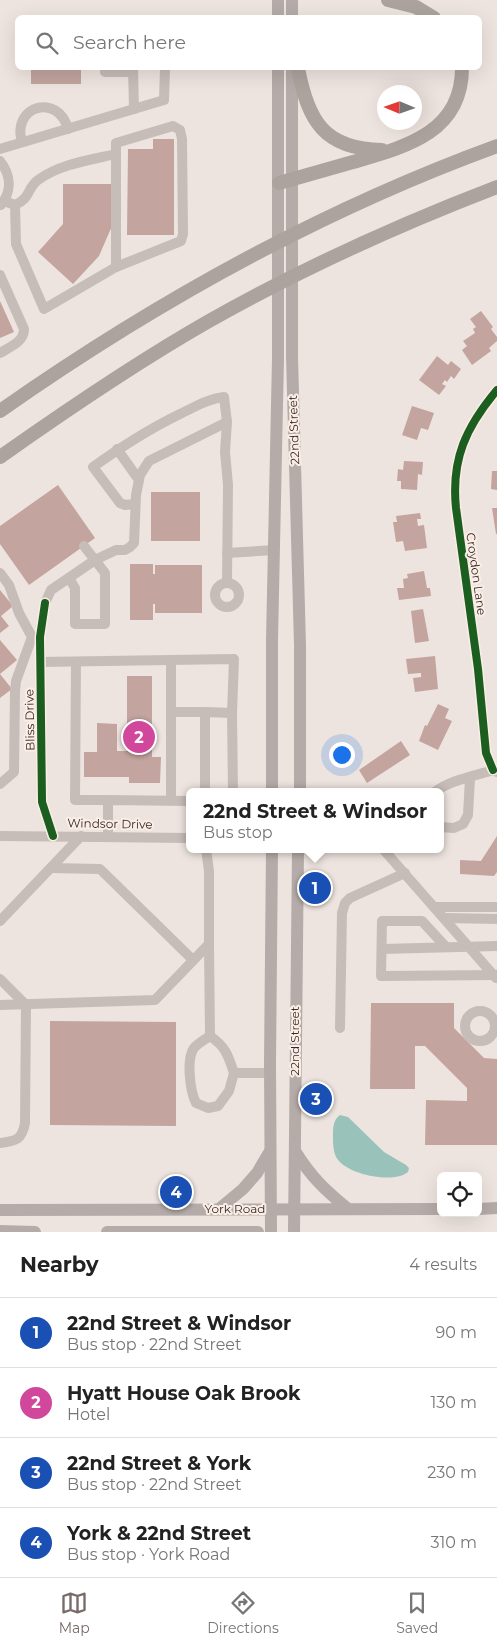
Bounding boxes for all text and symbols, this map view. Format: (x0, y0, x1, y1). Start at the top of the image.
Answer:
search box (15, 15, 482, 70)
icon: search (33, 29, 61, 57)
text: Search here (73, 31, 186, 54)
north arrow (377, 85, 422, 130)
street label: 22nd Street (285, 395, 302, 465)
street label: Croydon Lane (463, 532, 490, 616)
street label: Bliss Drive (21, 689, 38, 751)
pin: 2 (123, 718, 155, 756)
your location (329, 742, 355, 768)
popup (186, 788, 444, 853)
text: 22nd Street & Windsor (203, 800, 427, 823)
street label: Windsor Drive (67, 815, 153, 832)
text: Bus stop (203, 823, 273, 842)
pin: 1 (299, 869, 331, 907)
street label: 22nd Street (287, 1006, 302, 1076)
pin: 3 (300, 1080, 332, 1118)
map controls (437, 1172, 482, 1217)
button: locate (437, 1172, 482, 1217)
pin: 4 (160, 1173, 192, 1211)
street label: York Road (205, 1201, 265, 1216)
text: Nearby (20, 1252, 99, 1277)
text: 4 results (409, 1255, 477, 1274)
text: 22nd Street & Windsor (67, 1312, 291, 1335)
text: 1 (33, 1323, 39, 1342)
text: 90 m (435, 1323, 477, 1342)
text: Bus stop · 22nd Street (67, 1335, 242, 1354)
text: Hyatt House Oak Brook (67, 1382, 301, 1405)
text: 2 (31, 1393, 41, 1412)
text: 130 m (430, 1393, 477, 1412)
text: Hotel (67, 1405, 110, 1424)
text: 22nd Street & York (67, 1452, 251, 1475)
text: 3 (31, 1463, 41, 1482)
text: 230 m (427, 1463, 477, 1482)
text: Bus stop · 22nd Street (67, 1475, 242, 1494)
text: York & 22nd Street (67, 1522, 251, 1545)
text: 4 (30, 1533, 42, 1552)
text: 310 m (430, 1533, 477, 1552)
text: Bus stop · York Road (67, 1545, 230, 1564)
tab: Map (59, 1589, 90, 1637)
tab: Directions (207, 1589, 279, 1637)
tab: Saved (396, 1589, 438, 1637)

